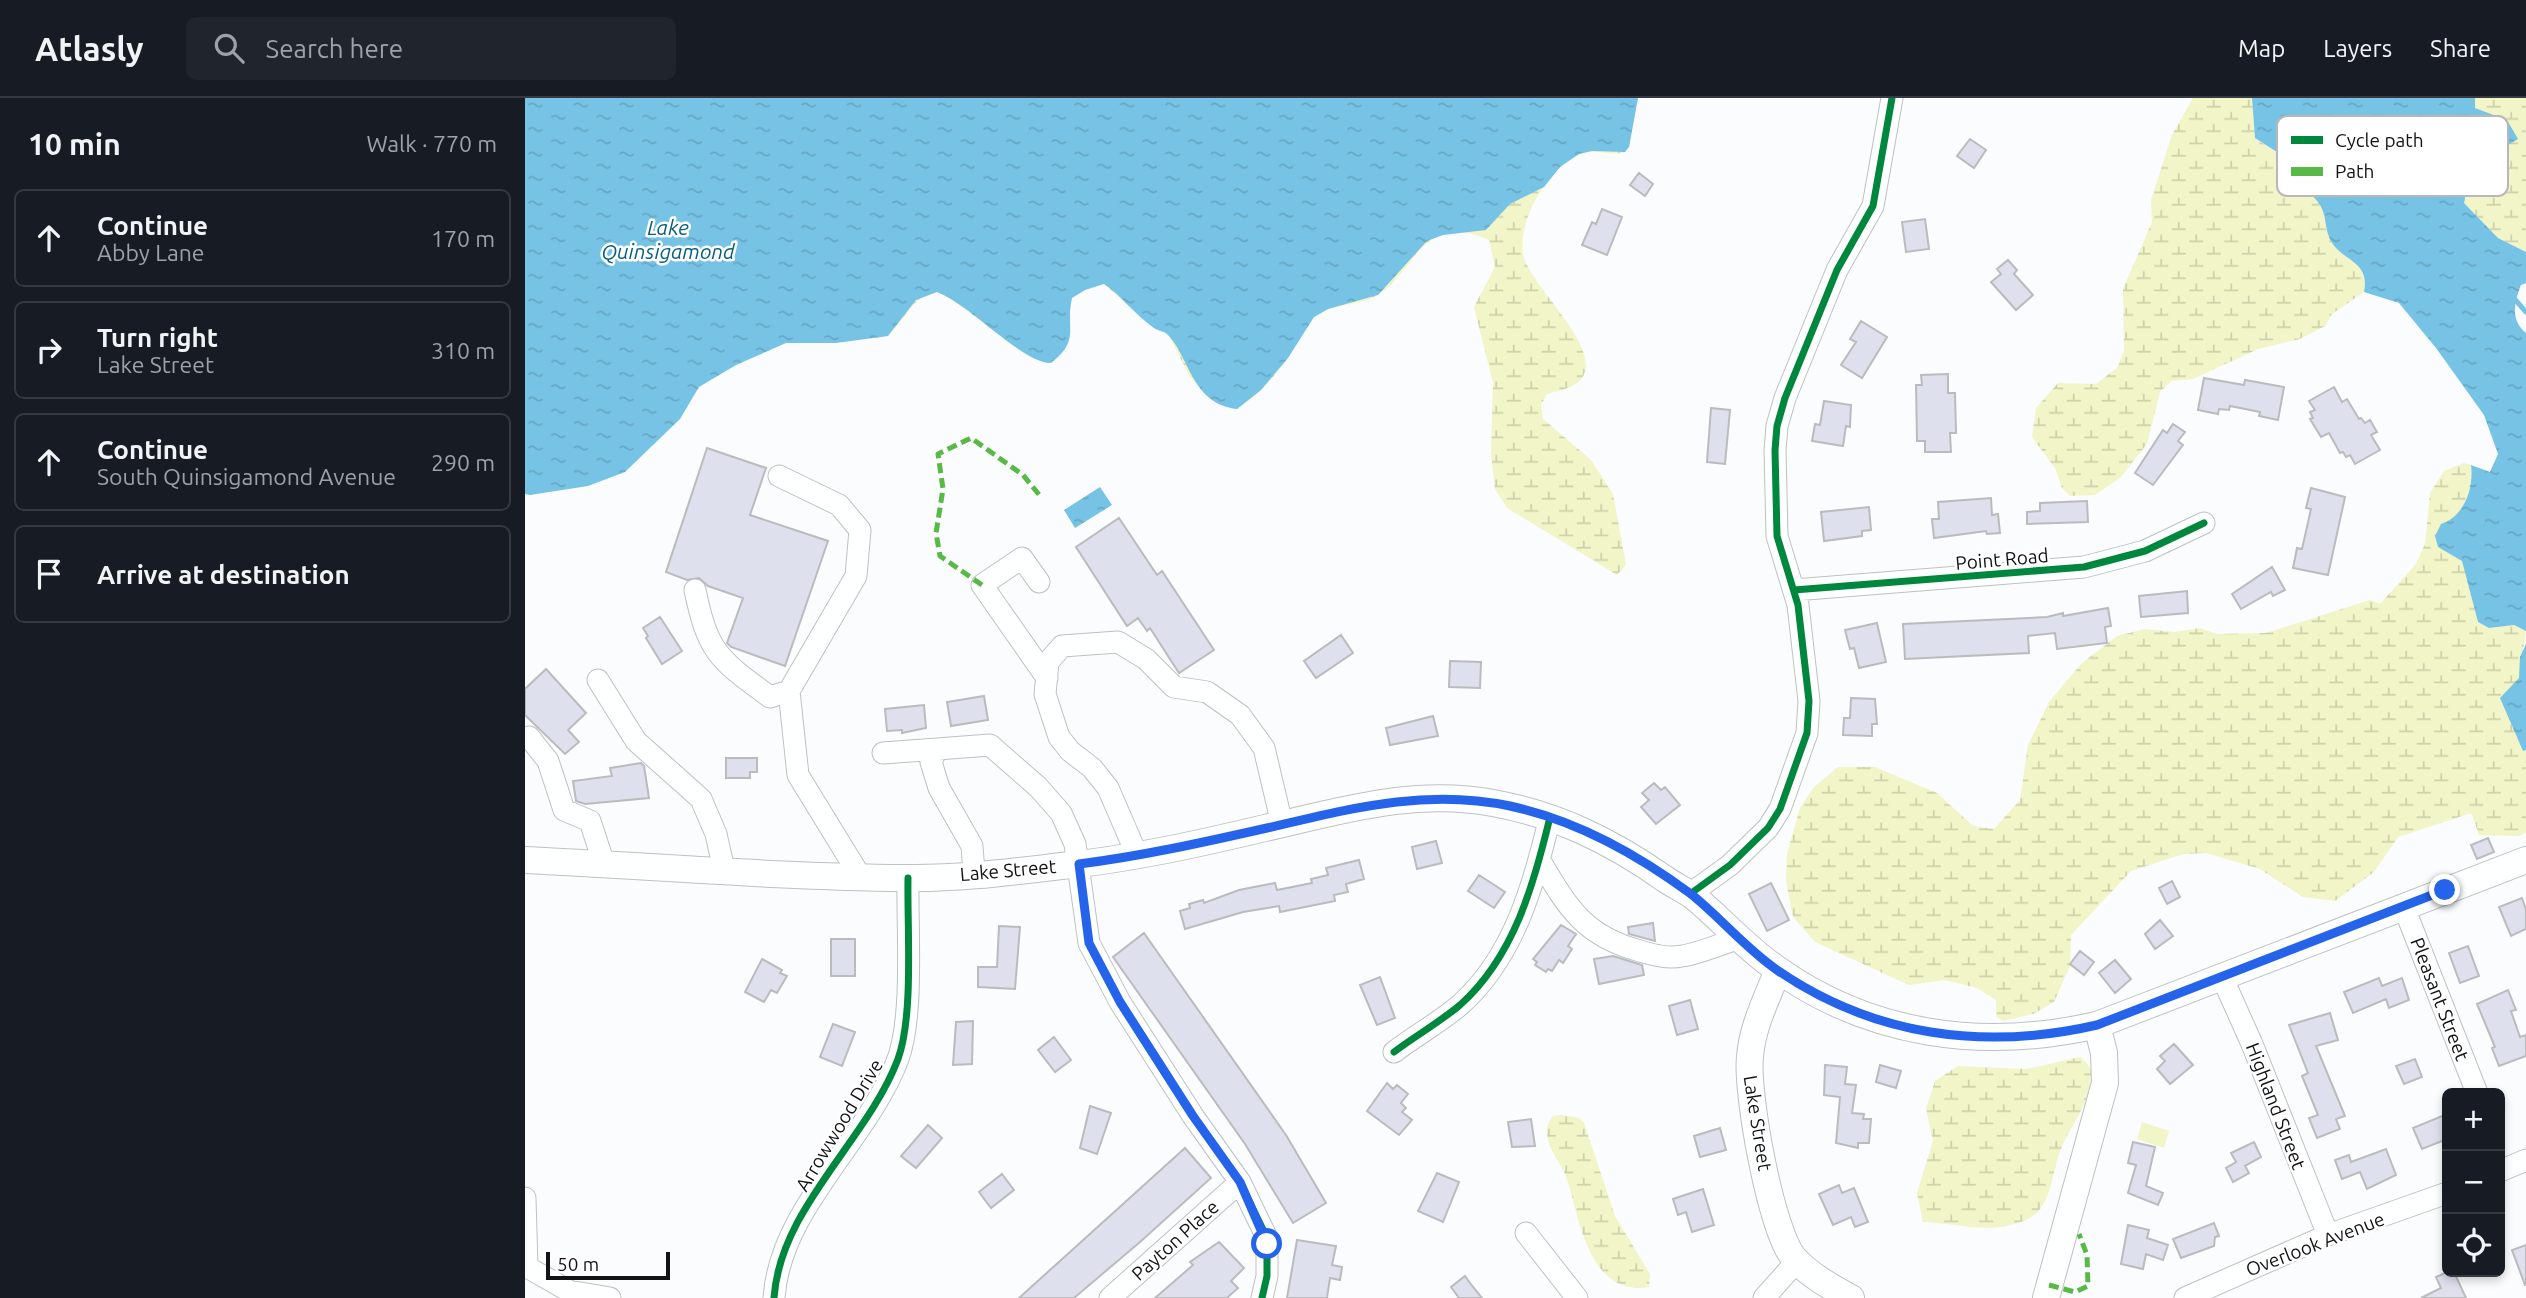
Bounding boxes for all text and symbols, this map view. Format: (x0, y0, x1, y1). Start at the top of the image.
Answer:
search box (186, 17, 676, 80)
icon: search (210, 29, 248, 67)
text: Atlasly (35, 30, 144, 67)
text: Search here (266, 34, 403, 63)
text: Map (2238, 35, 2285, 62)
text: Layers (2323, 35, 2392, 62)
text: Share (2430, 35, 2491, 62)
legend (2277, 116, 2508, 196)
text: 10 min (28, 127, 121, 161)
text: Cycle path (2335, 129, 2424, 151)
text: Walk · 770 m (366, 131, 497, 156)
text: Path (2335, 160, 2374, 182)
text: Continue (97, 211, 208, 240)
water label: Lake Quinsigamond (601, 215, 736, 264)
icon: ahead (30, 219, 68, 257)
text: 170 m (431, 226, 495, 251)
text: Abby Lane (97, 240, 205, 265)
text: Turn right (97, 323, 218, 352)
icon: right (30, 331, 68, 369)
text: 310 m (431, 338, 495, 363)
text: Lake Street (97, 352, 214, 377)
text: Continue (97, 435, 208, 464)
icon: ahead (30, 443, 68, 481)
text: 290 m (431, 450, 495, 475)
text: South Quinsigamond Avenue (97, 464, 396, 489)
street label: Point Road (1955, 544, 2049, 574)
icon: arrive (30, 555, 68, 593)
text: Arrive at destination (97, 560, 350, 589)
street label: Lake Street (959, 855, 1058, 885)
route end (2429, 874, 2460, 905)
street label: Pleasant Street (2406, 934, 2474, 1064)
street label: Highland Street (2242, 1040, 2310, 1173)
street label: Arrowwood Drive (791, 1055, 887, 1195)
street label: Lake Street (1740, 1074, 1777, 1173)
map controls (2442, 1088, 2505, 1277)
button: + (2442, 1088, 2505, 1151)
button: − (2442, 1151, 2505, 1214)
street label: Payton Place (1127, 1195, 1223, 1285)
street label: Overlook Avenue (2243, 1207, 2387, 1281)
button: locate (2442, 1214, 2505, 1277)
route start (1251, 1228, 1282, 1259)
scale bar (546, 1249, 670, 1281)
text: 50 m (557, 1253, 599, 1275)

